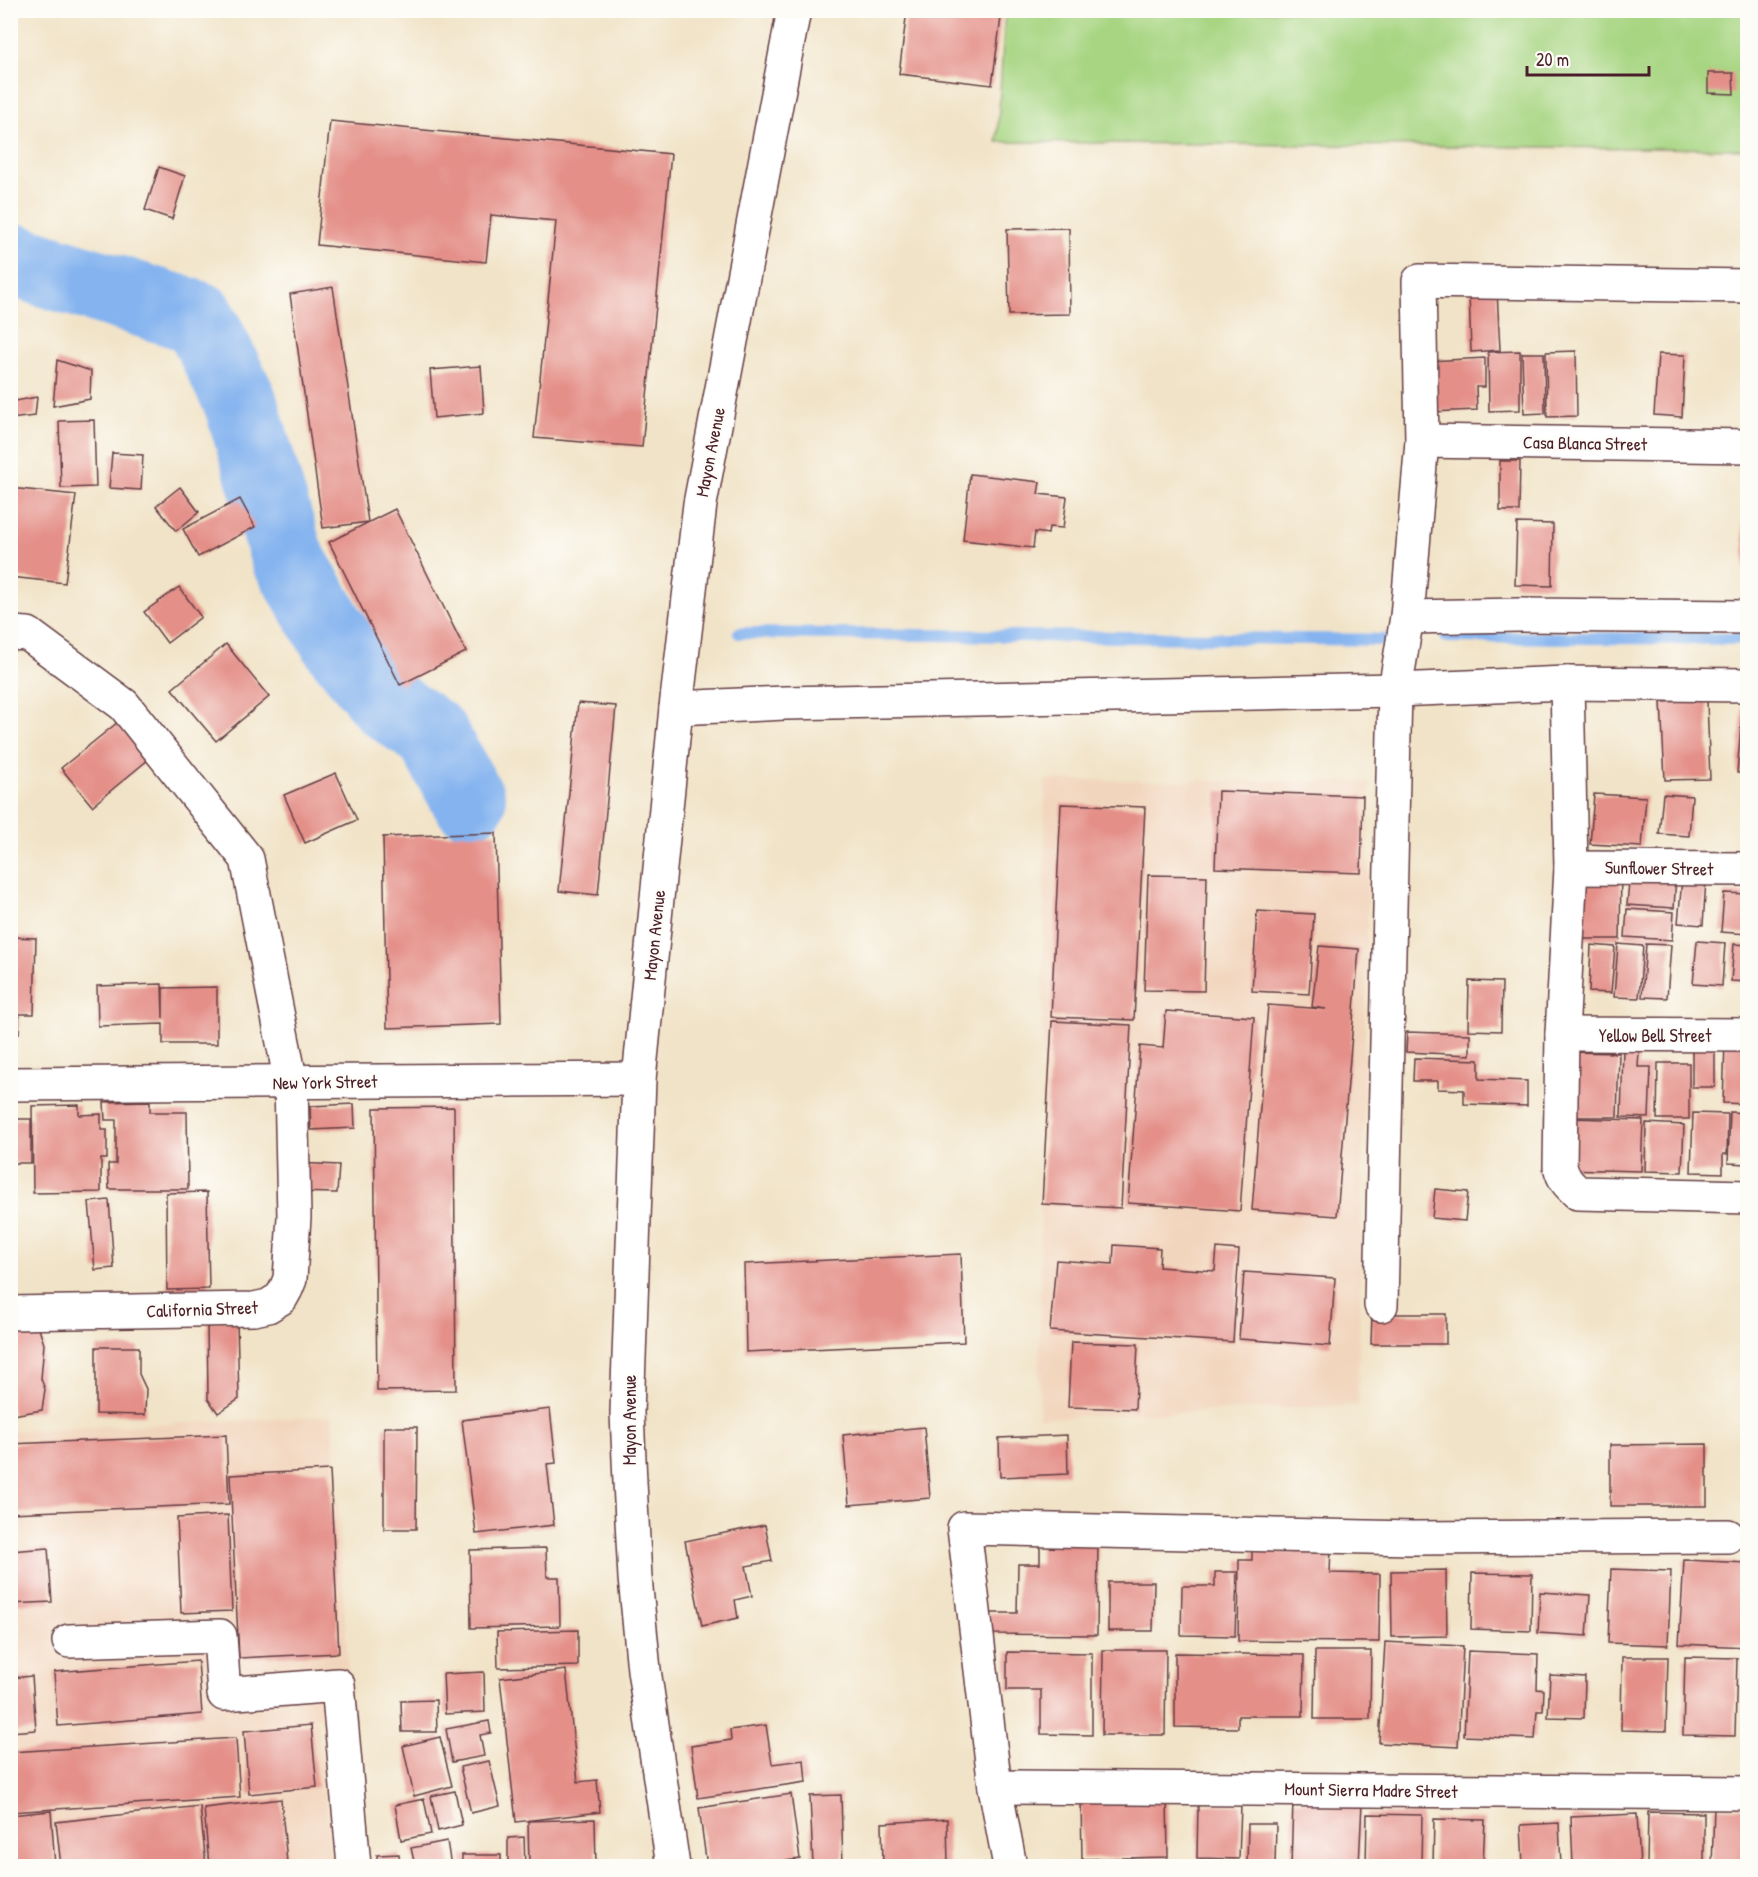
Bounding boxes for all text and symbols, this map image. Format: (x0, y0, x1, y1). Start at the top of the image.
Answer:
scale bar (1527, 39, 1648, 77)
text: 20 m (1536, 47, 1569, 72)
street label: Mayon Avenue (689, 405, 731, 499)
street label: Casa Blanca Street (1523, 429, 1648, 457)
street label: Sunflower Street (1605, 855, 1714, 881)
street label: Mayon Avenue (637, 889, 671, 981)
street label: Yellow Bell Street (1599, 1023, 1712, 1048)
street label: New York Street (272, 1069, 378, 1095)
street label: California Street (146, 1295, 259, 1323)
street label: Mayon Avenue (617, 1375, 642, 1465)
street label: Mount Sierra Madre Street (1284, 1776, 1459, 1804)

